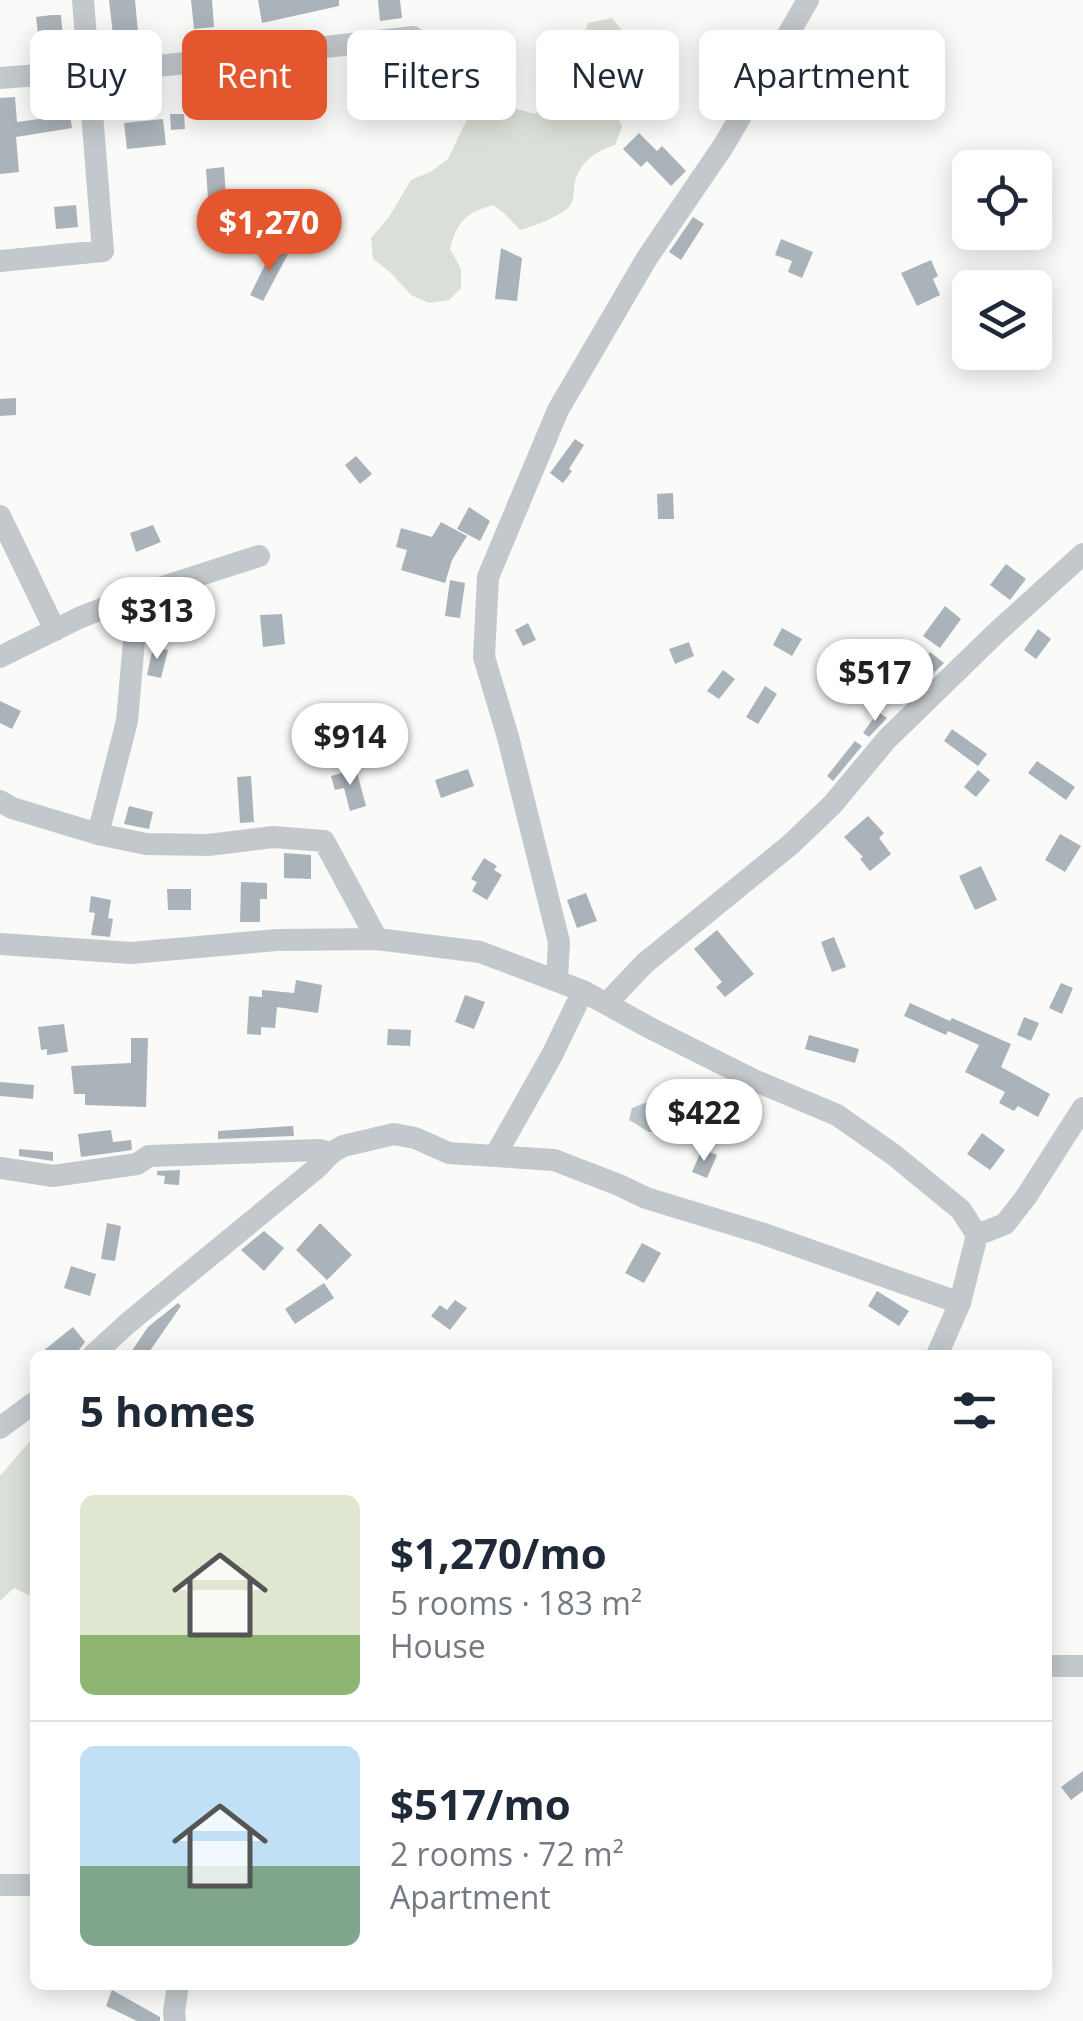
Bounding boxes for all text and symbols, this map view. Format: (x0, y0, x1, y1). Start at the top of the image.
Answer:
chip: Buy (30, 30, 162, 120)
chip: Rent (182, 30, 327, 120)
chip: Filters (347, 30, 516, 120)
chip: New (536, 30, 679, 120)
chip: Apartment (699, 30, 945, 120)
map controls (952, 150, 1052, 370)
button: locate (952, 150, 1052, 250)
pin: $1,270 (188, 189, 350, 274)
text: $1,270 (219, 200, 319, 243)
button: layers (952, 270, 1052, 370)
pin: $313 (98, 577, 216, 662)
text: $313 (120, 588, 194, 631)
pin: $517 (816, 639, 934, 724)
text: $517 (838, 650, 912, 693)
pin: $914 (291, 703, 409, 788)
text: $914 (313, 714, 387, 757)
pin: $422 (645, 1079, 763, 1164)
text: $422 (667, 1090, 741, 1133)
text: 5 homes (80, 1382, 255, 1439)
icon: filters (947, 1383, 1002, 1438)
text: $1,270/mo (390, 1524, 607, 1581)
icon: home (160, 1535, 280, 1655)
text: 5 rooms · 183 m² (390, 1581, 642, 1624)
text: House (390, 1624, 486, 1667)
text: $517/mo (390, 1775, 571, 1832)
icon: home (160, 1786, 280, 1906)
text: 2 rooms · 72 m² (390, 1832, 624, 1875)
text: Apartment (390, 1875, 551, 1918)

